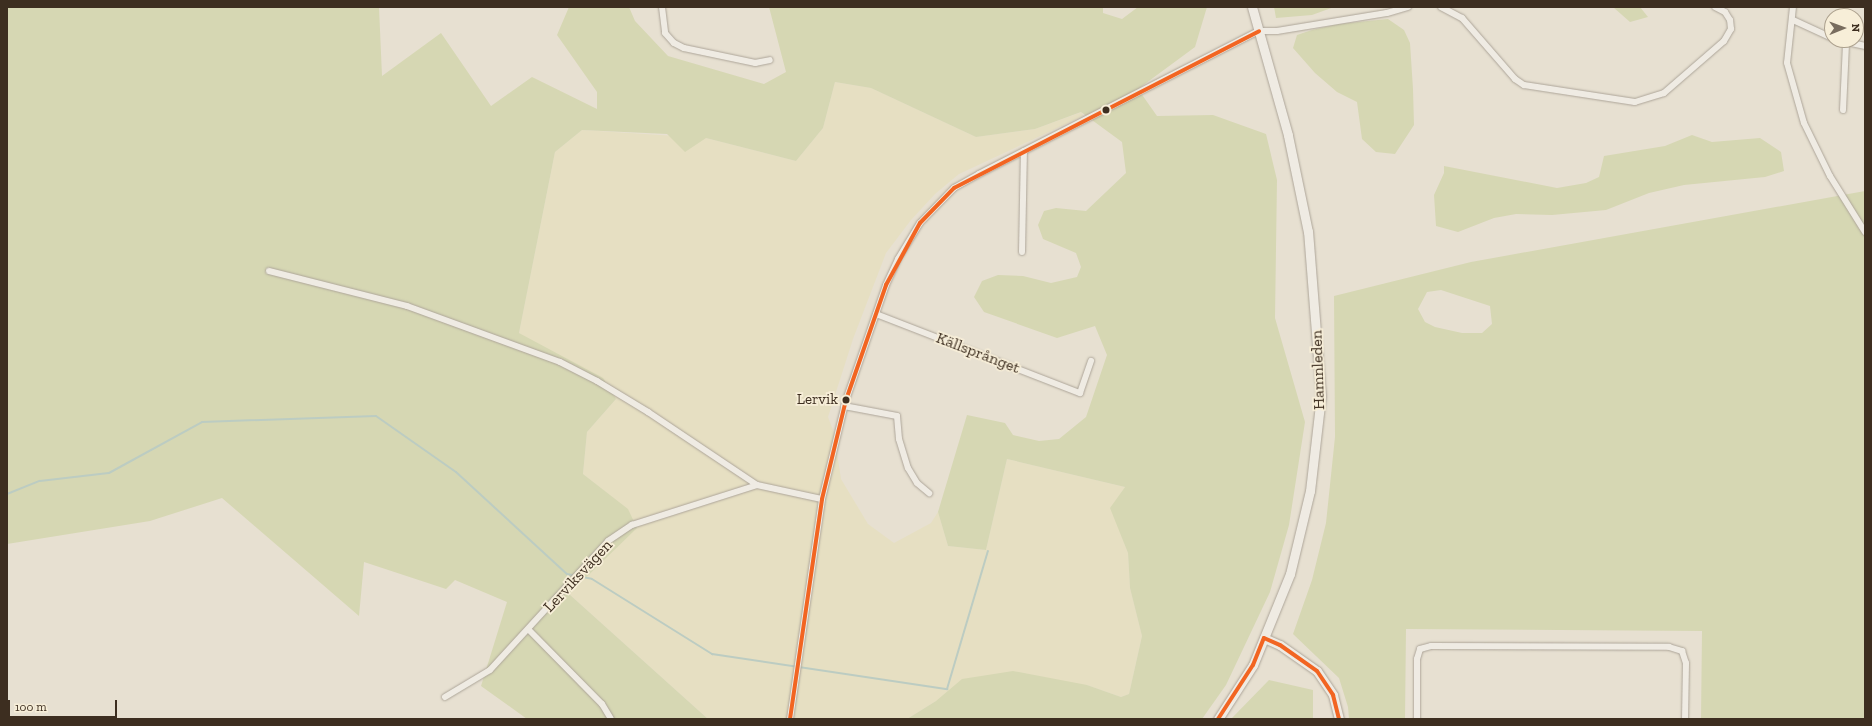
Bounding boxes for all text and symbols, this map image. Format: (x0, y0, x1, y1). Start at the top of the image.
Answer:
north arrow (1824, 8, 1864, 48)
text: N (1849, 23, 1862, 32)
unlabelled marker (1101, 105, 1111, 115)
street label: Källsprånget (933, 328, 1023, 378)
street label: Hamnleden (1307, 330, 1329, 410)
place label: Lervik (797, 391, 838, 409)
marker: Lervik (841, 395, 851, 405)
street label: Lerviksvägen (540, 536, 616, 616)
scale bar (10, 692, 119, 718)
text: 100 m (15, 700, 47, 714)

